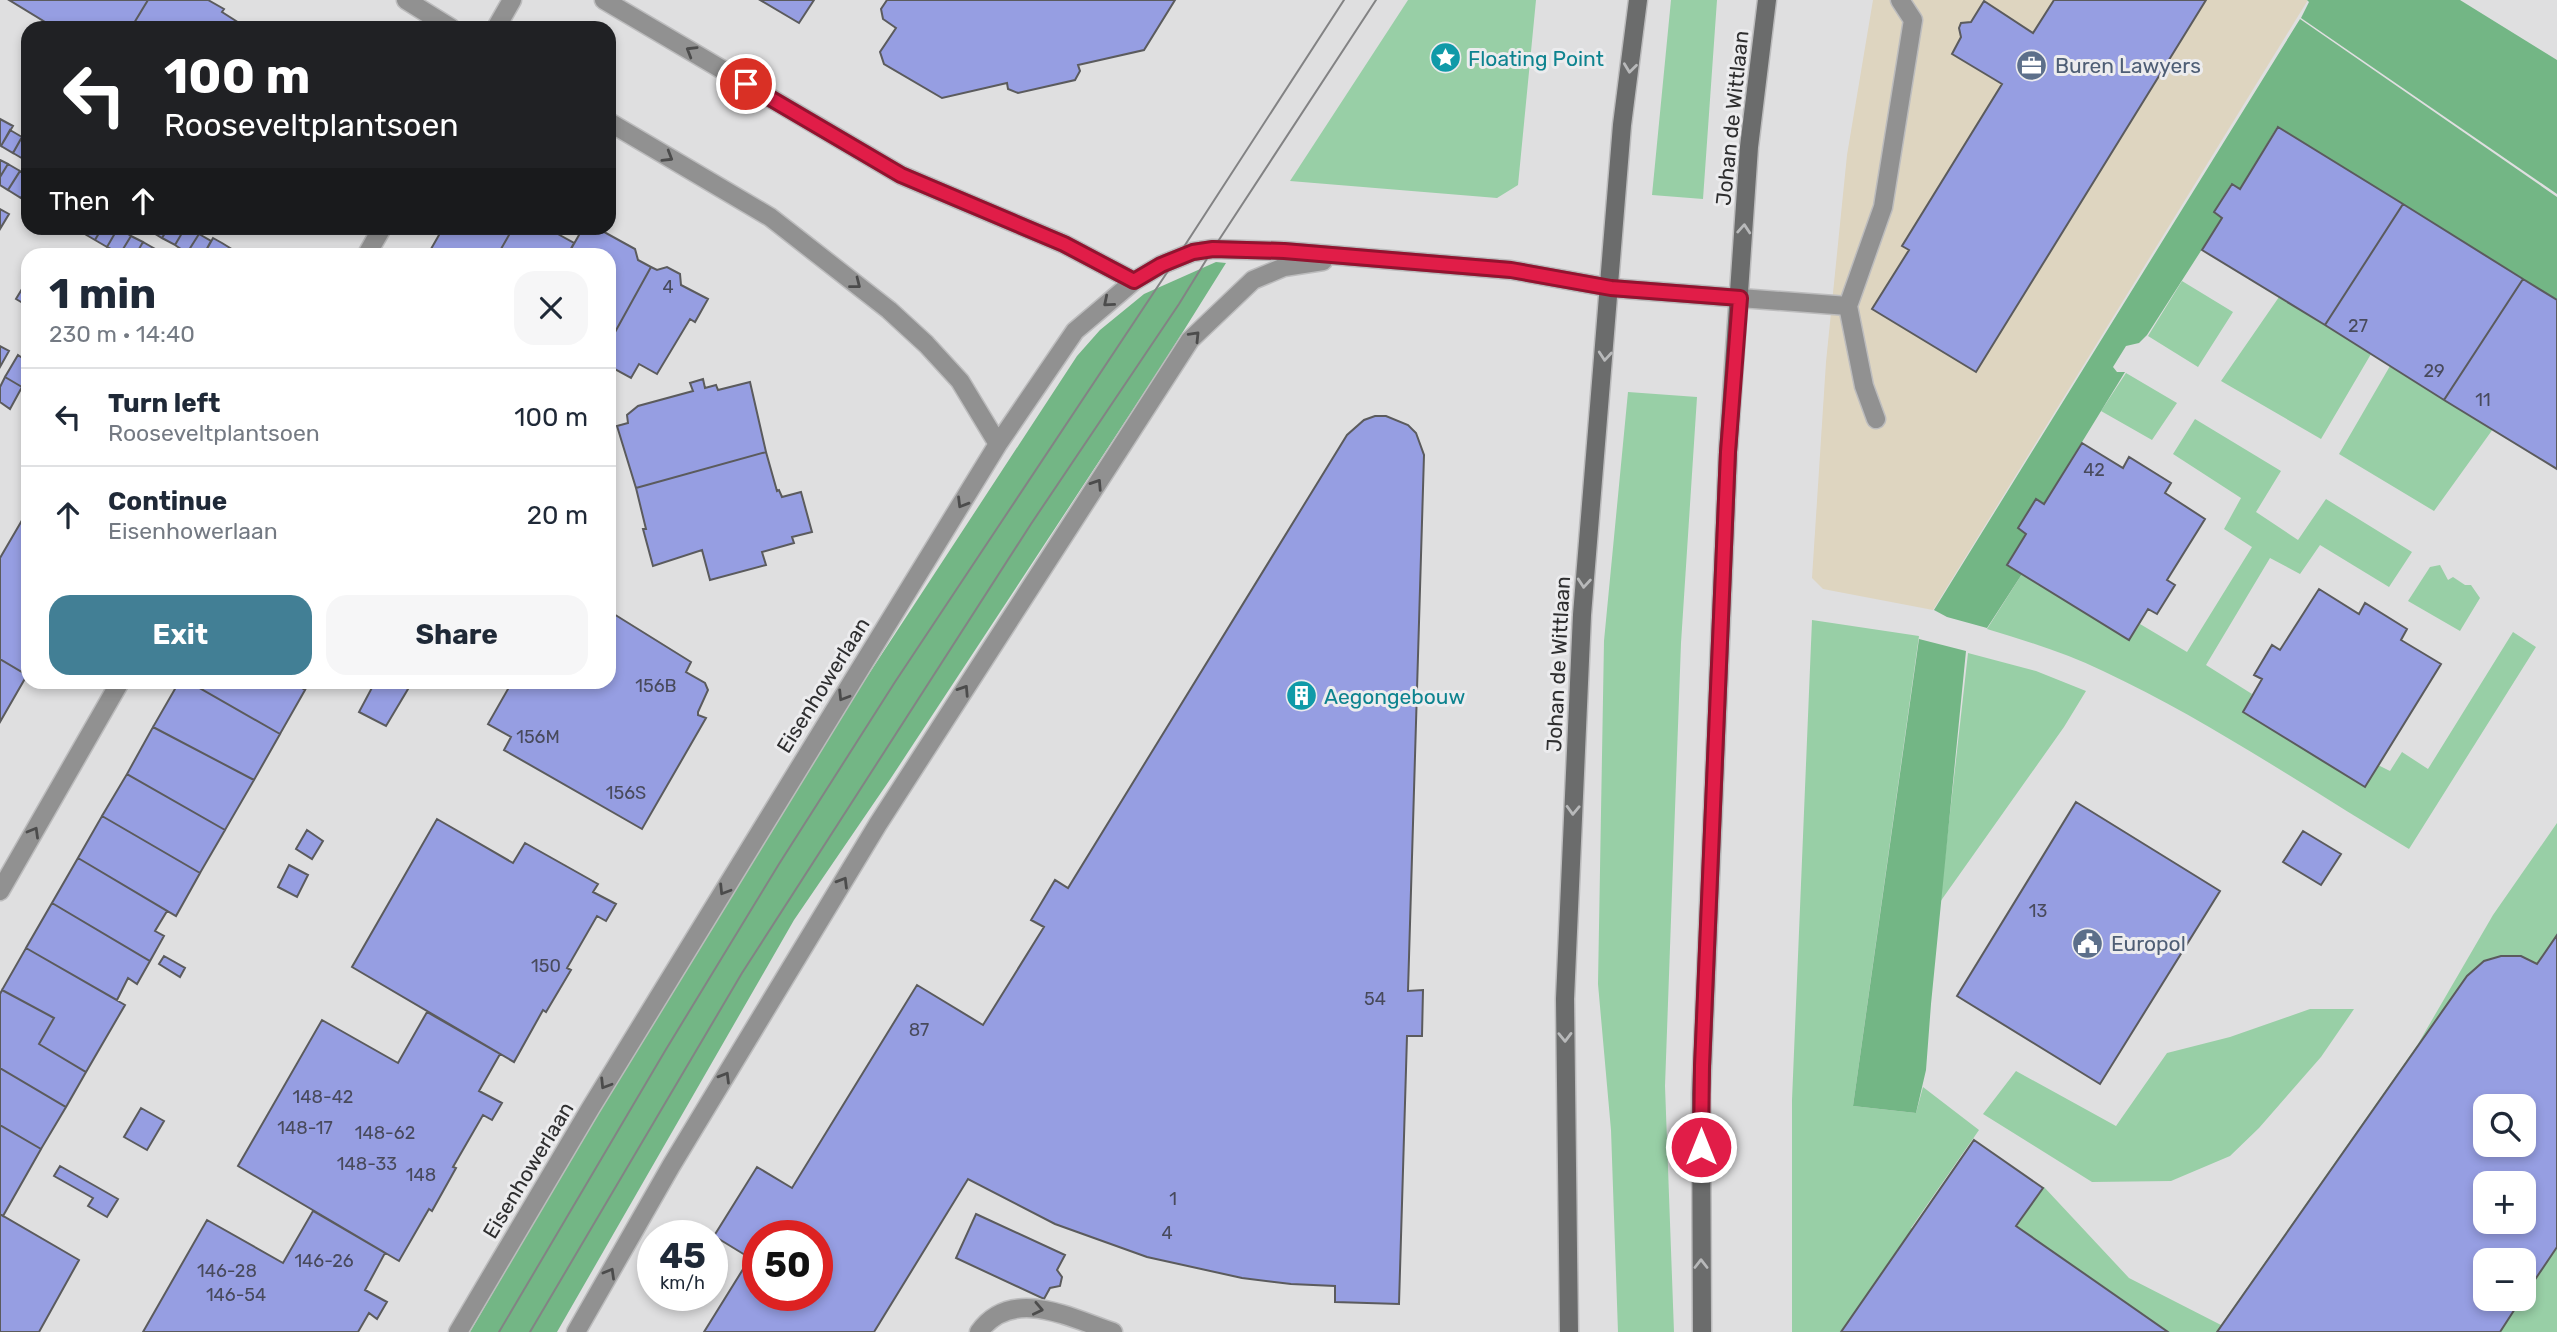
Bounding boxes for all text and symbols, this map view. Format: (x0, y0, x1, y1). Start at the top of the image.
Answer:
street label: Johan de Wittlaan (1710, 29, 1754, 207)
place icon: Floating Point (1428, 41, 1462, 75)
place label: Floating Point (1468, 46, 1604, 71)
text: 100 m (164, 47, 310, 105)
one-way arrow (686, 47, 699, 60)
office icon: Buren Lawyers (2015, 48, 2049, 82)
icon: left (49, 49, 140, 140)
place label: Buren Lawyers (2055, 53, 2201, 78)
pin (716, 54, 776, 114)
one-way arrow (1622, 62, 1637, 74)
icon: arrive (727, 65, 765, 103)
text: Rooseveltplantsoen (164, 106, 459, 144)
one-way arrow (660, 149, 673, 162)
icon: ahead (124, 182, 162, 220)
text: Then (49, 186, 110, 217)
one-way arrow (1736, 224, 1751, 235)
text: 1 min (49, 269, 156, 319)
button: close (514, 271, 588, 345)
one-way arrow (849, 275, 861, 288)
house number: 4 (662, 276, 674, 298)
one-way arrow (1104, 294, 1117, 306)
house number: 27 (2348, 315, 2368, 337)
text: 230 m · 14:40 (49, 320, 195, 348)
one-way arrow (1187, 332, 1200, 345)
one-way arrow (1598, 351, 1613, 362)
house number: 29 (2423, 360, 2445, 382)
text: Turn left (108, 388, 220, 419)
house number: 11 (2475, 389, 2491, 411)
icon: left (49, 398, 87, 436)
text: 100 m (514, 402, 588, 433)
text: Rooseveltplantsoen (108, 419, 320, 447)
house number: 42 (2083, 459, 2105, 481)
one-way arrow (1089, 479, 1101, 492)
text: Continue (108, 486, 227, 517)
one-way arrow (957, 495, 970, 508)
icon: ahead (49, 496, 87, 534)
text: 20 m (527, 500, 588, 531)
text: Eisenhowerlaan (108, 517, 278, 545)
street label: Johan de Wittlaan (1541, 575, 1575, 753)
one-way arrow (1577, 577, 1592, 589)
button: Exit (49, 595, 312, 675)
button: Share (326, 595, 588, 675)
street label: Eisenhowerlaan (771, 613, 875, 757)
house number: 156B (635, 675, 677, 697)
building icon: Aegongebouw (1284, 679, 1318, 713)
one-way arrow (956, 684, 969, 697)
place label: Aegongebouw (1324, 684, 1466, 709)
one-way arrow (839, 689, 852, 702)
house number: 156M (516, 726, 560, 748)
house number: 156S (606, 782, 646, 804)
one-way arrow (1566, 805, 1581, 816)
one-way arrow (26, 826, 39, 839)
one-way arrow (835, 877, 848, 890)
one-way arrow (720, 883, 733, 896)
house number: 13 (2029, 900, 2047, 922)
public building icon: Europol (2071, 926, 2105, 960)
place label: Europol (2111, 931, 2186, 956)
house number: 150 (531, 955, 561, 977)
house number: 54 (1364, 988, 1386, 1010)
house number: 87 (909, 1019, 929, 1041)
one-way arrow (1558, 1032, 1573, 1043)
one-way arrow (717, 1071, 730, 1084)
one-way arrow (601, 1077, 614, 1090)
house number: 148-42 (293, 1086, 353, 1108)
map controls (2473, 1094, 2536, 1311)
button: search (2473, 1094, 2536, 1157)
street label: Eisenhowerlaan (477, 1097, 579, 1243)
position arrow (1664, 1110, 1738, 1184)
house number: 148-17 (277, 1117, 333, 1139)
house number: 148-62 (355, 1122, 415, 1144)
house number: 148-33 (337, 1153, 397, 1175)
house number: 148 (406, 1164, 436, 1186)
button: + (2473, 1171, 2536, 1234)
house number: 1 (1169, 1188, 1177, 1210)
speed limit sign: 50 (742, 1220, 833, 1311)
house number: 4 (1161, 1222, 1173, 1244)
text: 45 (659, 1235, 706, 1277)
button: − (2473, 1248, 2536, 1311)
house number: 146-26 (294, 1250, 354, 1272)
one-way arrow (1693, 1258, 1709, 1269)
house number: 146-28 (197, 1260, 257, 1282)
one-way arrow (602, 1267, 615, 1280)
text: km/h (660, 1272, 705, 1294)
house number: 146-54 (206, 1284, 266, 1306)
one-way arrow (1032, 1301, 1044, 1316)

